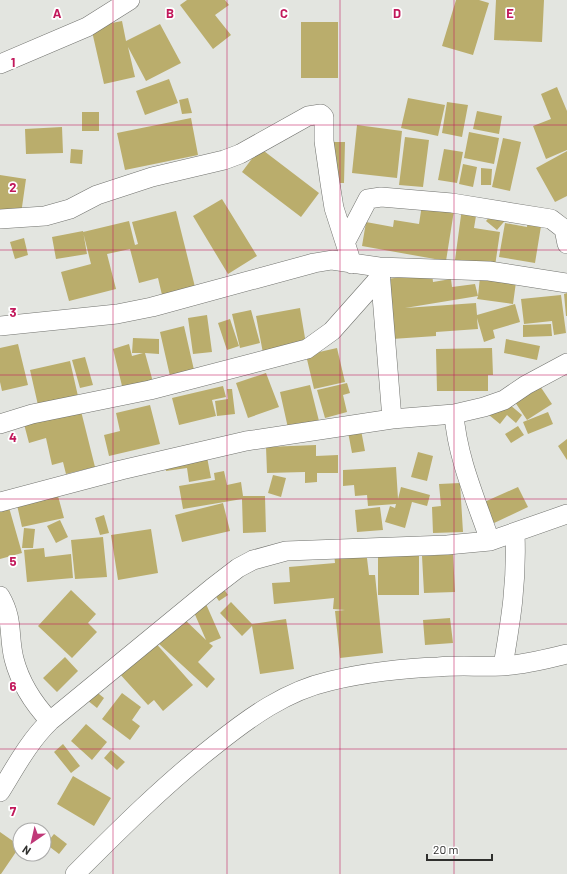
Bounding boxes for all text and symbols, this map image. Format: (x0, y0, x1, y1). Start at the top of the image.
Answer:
text: A (53, 5, 62, 21)
text: B (166, 5, 174, 21)
text: C (280, 5, 288, 21)
text: D (393, 5, 401, 21)
text: E (506, 5, 514, 21)
text: 1 (11, 54, 15, 70)
text: 2 (9, 179, 17, 195)
text: 3 (9, 304, 17, 320)
text: 4 (9, 429, 17, 445)
text: 5 (9, 553, 17, 569)
text: 6 (10, 678, 17, 694)
text: 7 (10, 803, 17, 819)
north arrow (12, 822, 52, 862)
scale bar (427, 836, 492, 862)
text: 20 m (433, 842, 459, 856)
text: N (19, 843, 33, 858)

